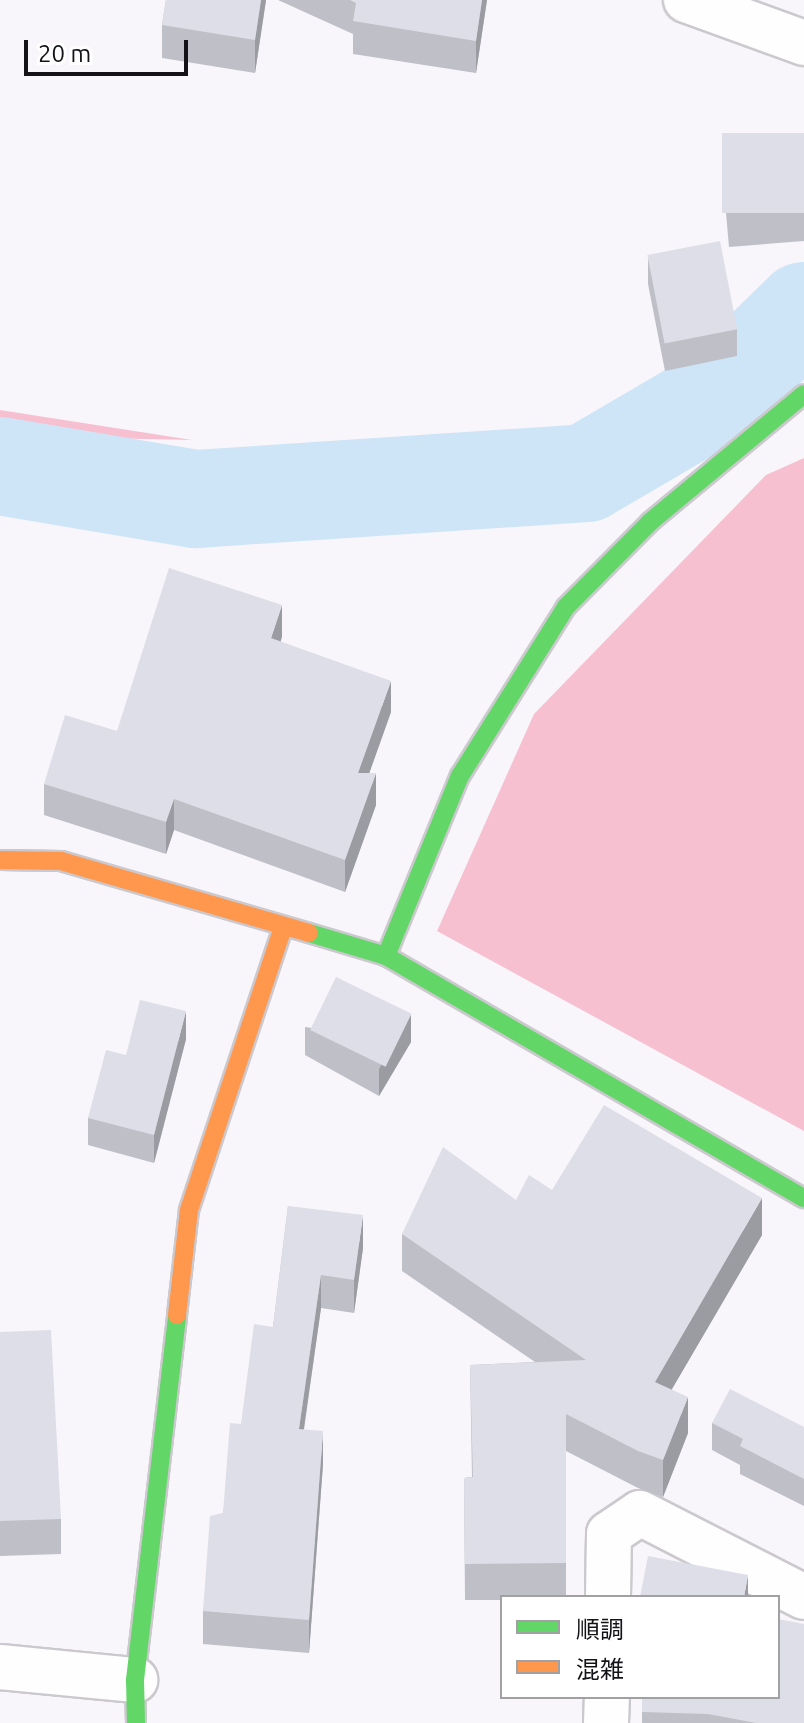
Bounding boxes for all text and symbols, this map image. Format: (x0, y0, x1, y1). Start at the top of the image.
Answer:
scale bar (28, 24, 192, 74)
text: 20 m (38, 40, 91, 67)
legend (500, 1595, 780, 1699)
text: 順調 (576, 1616, 624, 1643)
text: 混雑 (576, 1656, 624, 1683)

